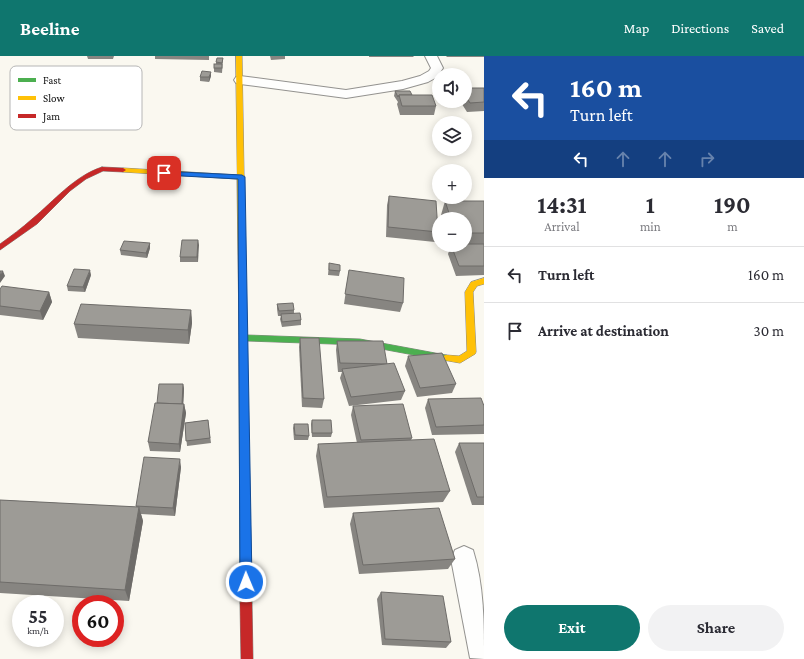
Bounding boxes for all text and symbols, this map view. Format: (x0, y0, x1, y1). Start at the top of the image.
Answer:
text: Beeline (20, 18, 80, 39)
text: Map (624, 20, 649, 36)
text: Directions (671, 20, 729, 36)
text: Saved (751, 20, 784, 36)
legend (10, 66, 142, 130)
map controls (432, 68, 472, 252)
button: sound (432, 68, 472, 108)
icon: left (504, 72, 556, 124)
text: 160 m (570, 72, 642, 103)
text: Fast (43, 74, 62, 86)
text: Slow (43, 92, 65, 104)
text: Turn left (570, 105, 633, 125)
text: Jam (42, 110, 60, 123)
button: layers (432, 116, 472, 156)
icon: left (570, 148, 592, 170)
icon: ahead (612, 148, 634, 170)
icon: ahead (654, 148, 676, 170)
icon: right (696, 148, 718, 170)
pin (147, 156, 181, 190)
icon: arrive (153, 162, 175, 184)
button: + (432, 164, 472, 204)
text: 14:31 (537, 191, 587, 218)
text: 1 (646, 191, 655, 218)
text: 190 (714, 191, 751, 218)
button: − (432, 212, 472, 252)
text: Arrival (544, 219, 580, 234)
text: min (640, 219, 661, 234)
text: m (727, 219, 738, 234)
icon: left (504, 264, 526, 286)
text: Turn left (538, 267, 594, 283)
text: 160 m (748, 267, 784, 283)
icon: arrive (504, 320, 526, 342)
text: Arrive at destination (538, 323, 669, 339)
text: 30 m (754, 323, 784, 339)
position arrow (225, 561, 267, 603)
speed limit sign: 60 (72, 595, 124, 647)
text: 55 (28, 605, 48, 627)
button: Exit (504, 605, 640, 651)
button: Share (648, 605, 784, 651)
text: km/h (27, 625, 49, 636)

